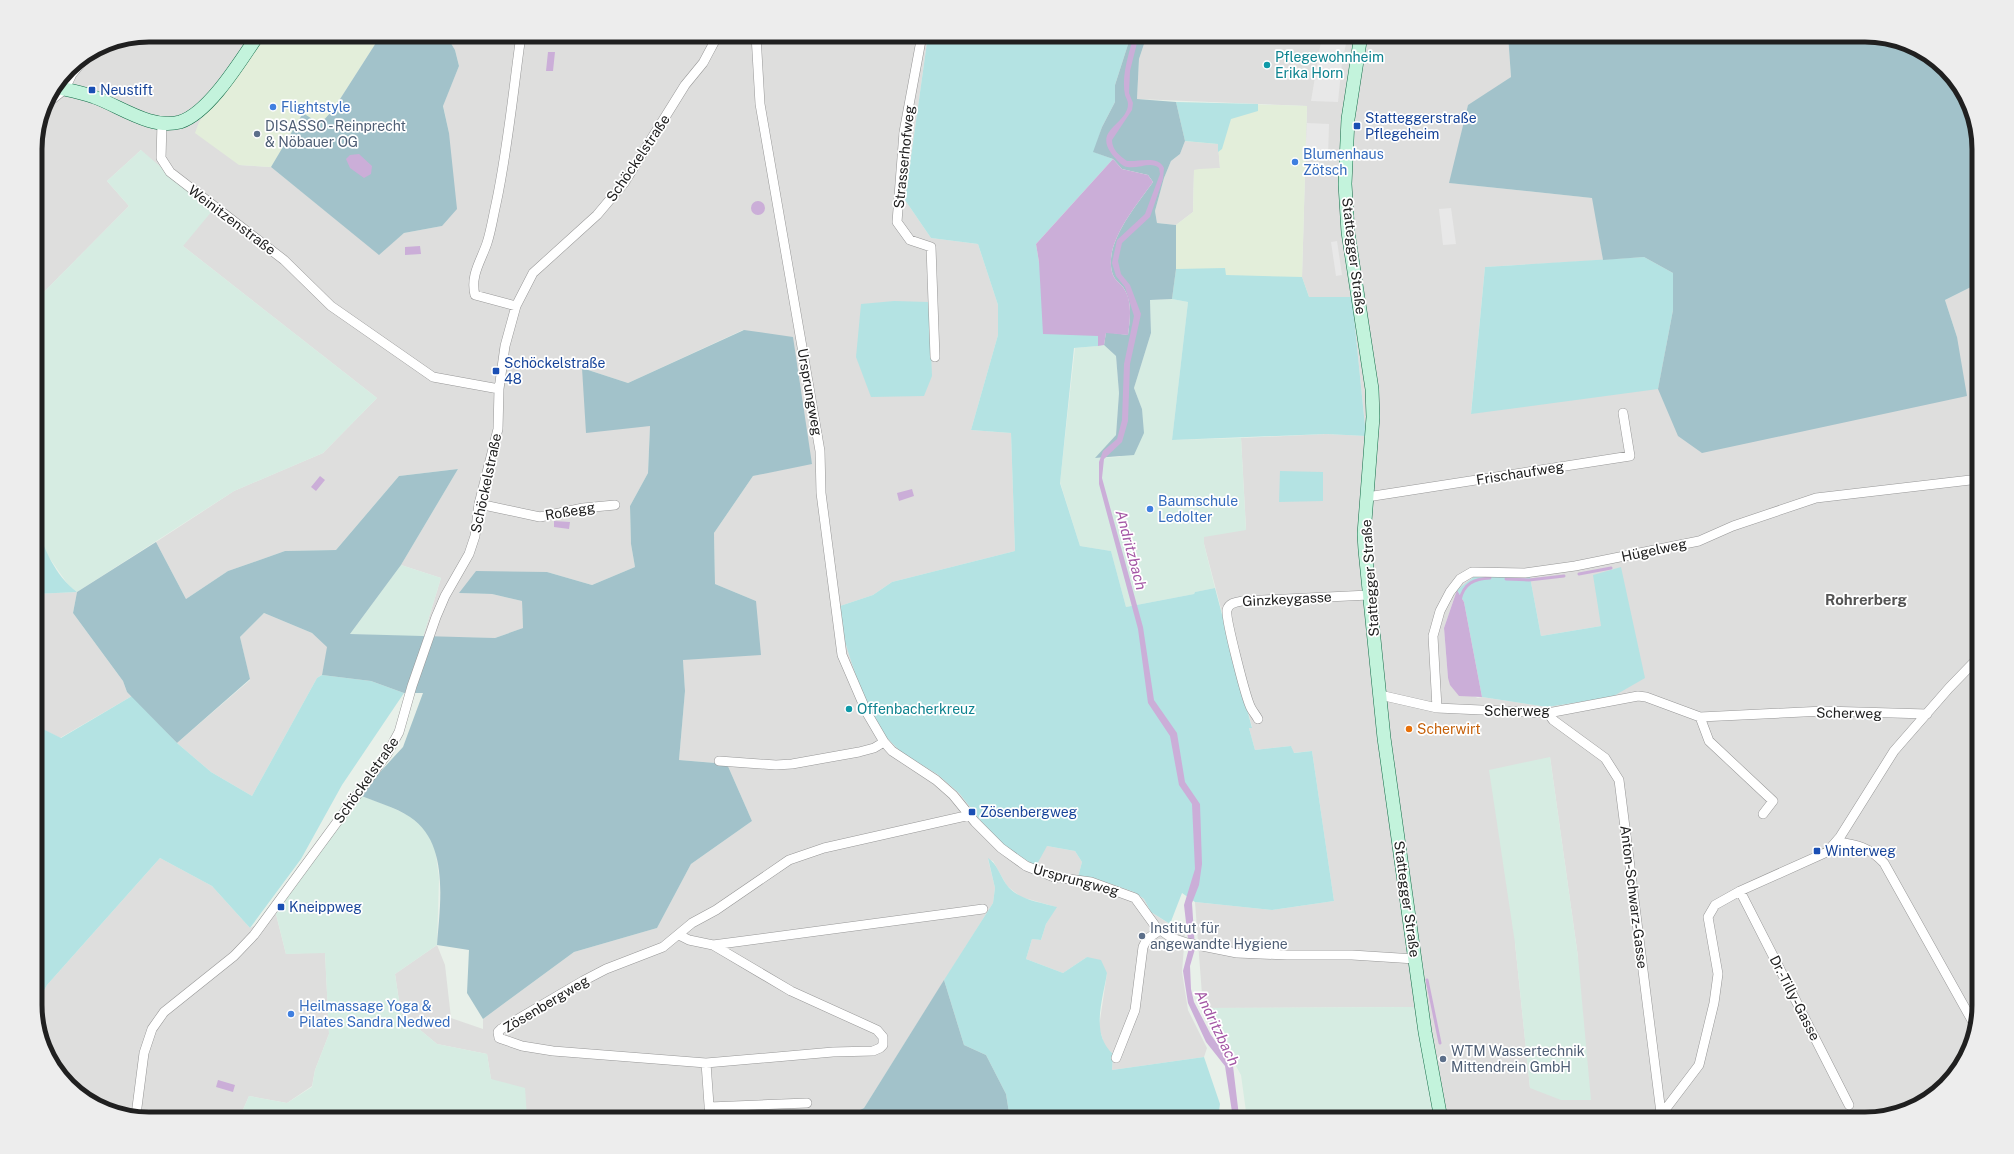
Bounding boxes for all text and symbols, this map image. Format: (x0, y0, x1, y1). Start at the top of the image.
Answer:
place label: Pflegewohnheim Erika Horn (1275, 49, 1384, 81)
marker: Pflegewohnheim Erika Horn (1262, 60, 1272, 70)
place label: Neustift (100, 82, 153, 98)
marker: Neustift (87, 85, 97, 95)
place label: Flightstyle (281, 99, 351, 115)
marker: Flightstyle (268, 102, 278, 112)
street label: Strasserhofweg (891, 104, 917, 209)
place label: Statteggerstraße Pflegeheim (1365, 110, 1477, 142)
street label: Schöckelstraße (603, 111, 673, 205)
place label: DISASSO - Reinprecht & Nöbauer OG (265, 118, 406, 150)
marker: Statteggerstraße Pflegeheim (1352, 121, 1362, 131)
marker: DISASSO - Reinprecht & Nöbauer OG (252, 129, 262, 139)
place label: Blumenhaus Zötsch (1303, 146, 1384, 178)
marker: Blumenhaus Zötsch (1290, 157, 1300, 167)
street label: Weinitzenstraße (185, 182, 279, 258)
street label: Stattegger Straße (1339, 197, 1369, 315)
street label: Ursprungweg (794, 347, 826, 437)
place label: Schöckelstraße 48 (504, 355, 605, 387)
marker: Schöckelstraße 48 (491, 366, 501, 376)
street label: Schöckelstraße (468, 432, 504, 534)
street label: Frischaufweg (1475, 458, 1565, 488)
place label: Baumschule Ledolter (1158, 493, 1238, 525)
street label: Roßegg (544, 499, 597, 523)
marker: Baumschule Ledolter (1145, 504, 1155, 514)
water label: Andritzbach (1113, 508, 1150, 592)
street label: Stattegger Straße (1358, 519, 1382, 637)
street label: Hügelweg (1620, 535, 1689, 565)
street label: Ginzkeygasse (1242, 589, 1332, 609)
district label: Rohrerberg (1825, 591, 1908, 608)
place label: Offenbacherkreuz (857, 701, 975, 717)
street label: Scherweg (1484, 703, 1550, 719)
marker: Offenbacherkreuz (844, 704, 854, 714)
street label: Scherweg (1816, 704, 1882, 722)
place label: Scherwirt (1417, 721, 1481, 737)
marker: Scherwirt (1404, 724, 1414, 734)
street label: Schöckelstraße (330, 734, 402, 826)
place label: Zösenbergweg (980, 804, 1078, 820)
marker: Zösenbergweg (967, 807, 977, 817)
street label: Anton-Schwarz-Gasse (1617, 824, 1651, 970)
street label: Stattegger Straße (1391, 840, 1423, 958)
place label: Winterweg (1825, 843, 1896, 859)
marker: Winterweg (1812, 846, 1822, 856)
street label: Ursprungweg (1031, 861, 1121, 899)
place label: Kneippweg (289, 899, 362, 915)
marker: Kneippweg (276, 902, 286, 912)
place label: Institut für angewandte Hygiene (1150, 920, 1288, 952)
marker: Institut für angewandte Hygiene (1137, 931, 1147, 941)
street label: Dr.-Tilly-Gasse (1767, 953, 1823, 1043)
street label: Zösenbergweg (500, 972, 592, 1036)
water label: Andritzbach (1192, 987, 1243, 1068)
place label: Heilmassage Yoga & Pilates Sandra Nedwed (299, 998, 450, 1030)
marker: Heilmassage Yoga & Pilates Sandra Nedwed (286, 1009, 296, 1019)
place label: WTM Wassertechnik Mittendrein GmbH (1451, 1043, 1585, 1075)
marker: WTM Wassertechnik Mittendrein GmbH (1438, 1054, 1448, 1064)

